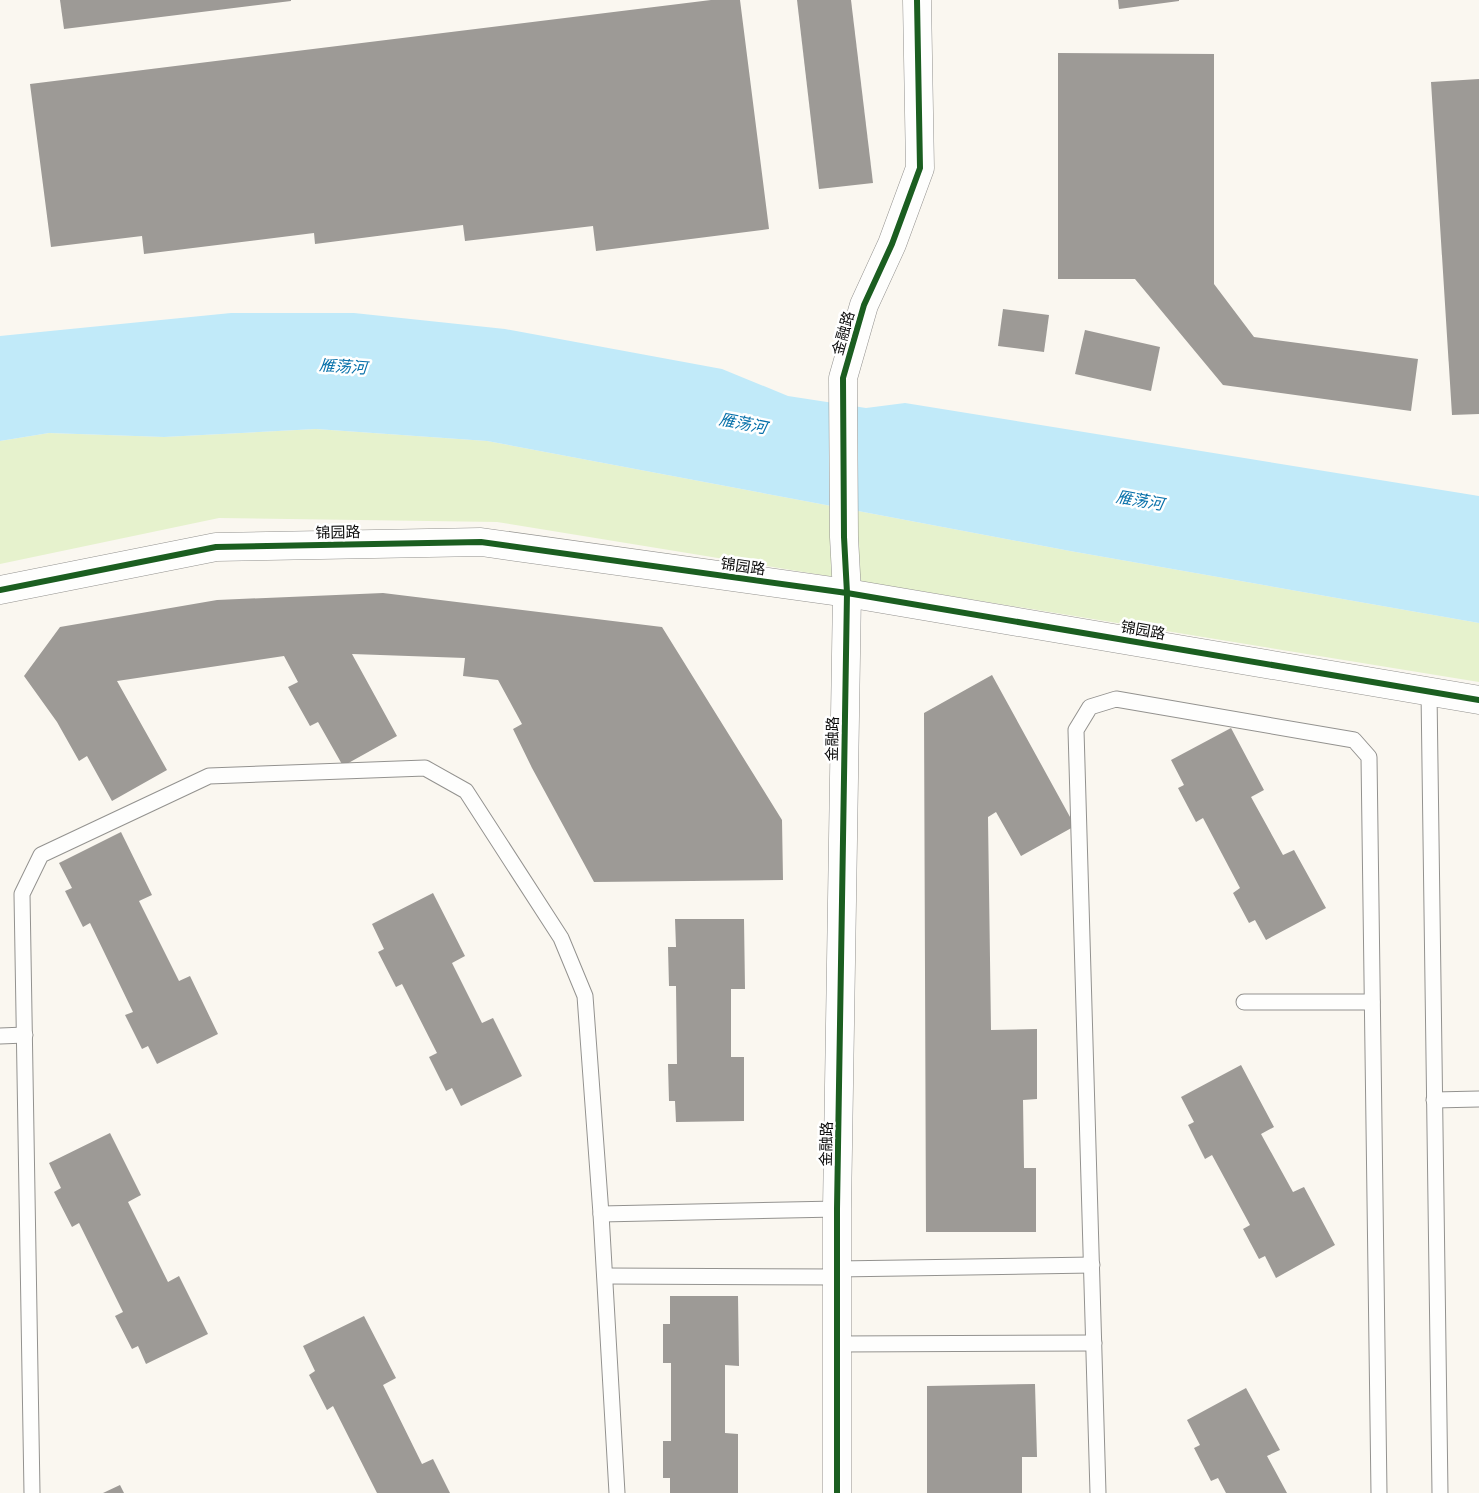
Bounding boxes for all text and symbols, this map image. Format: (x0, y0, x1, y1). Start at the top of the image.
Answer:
street label: 金融路 (827, 308, 859, 358)
water label: 雁荡河 (318, 353, 371, 379)
water label: 雁荡河 (717, 408, 772, 439)
water label: 雁荡河 (1114, 485, 1168, 516)
street label: 锦园路 (315, 521, 361, 543)
street label: 锦园路 (719, 552, 767, 580)
street label: 锦园路 (1119, 616, 1167, 644)
street label: 金融路 (821, 716, 843, 762)
street label: 金融路 (815, 1121, 837, 1167)

